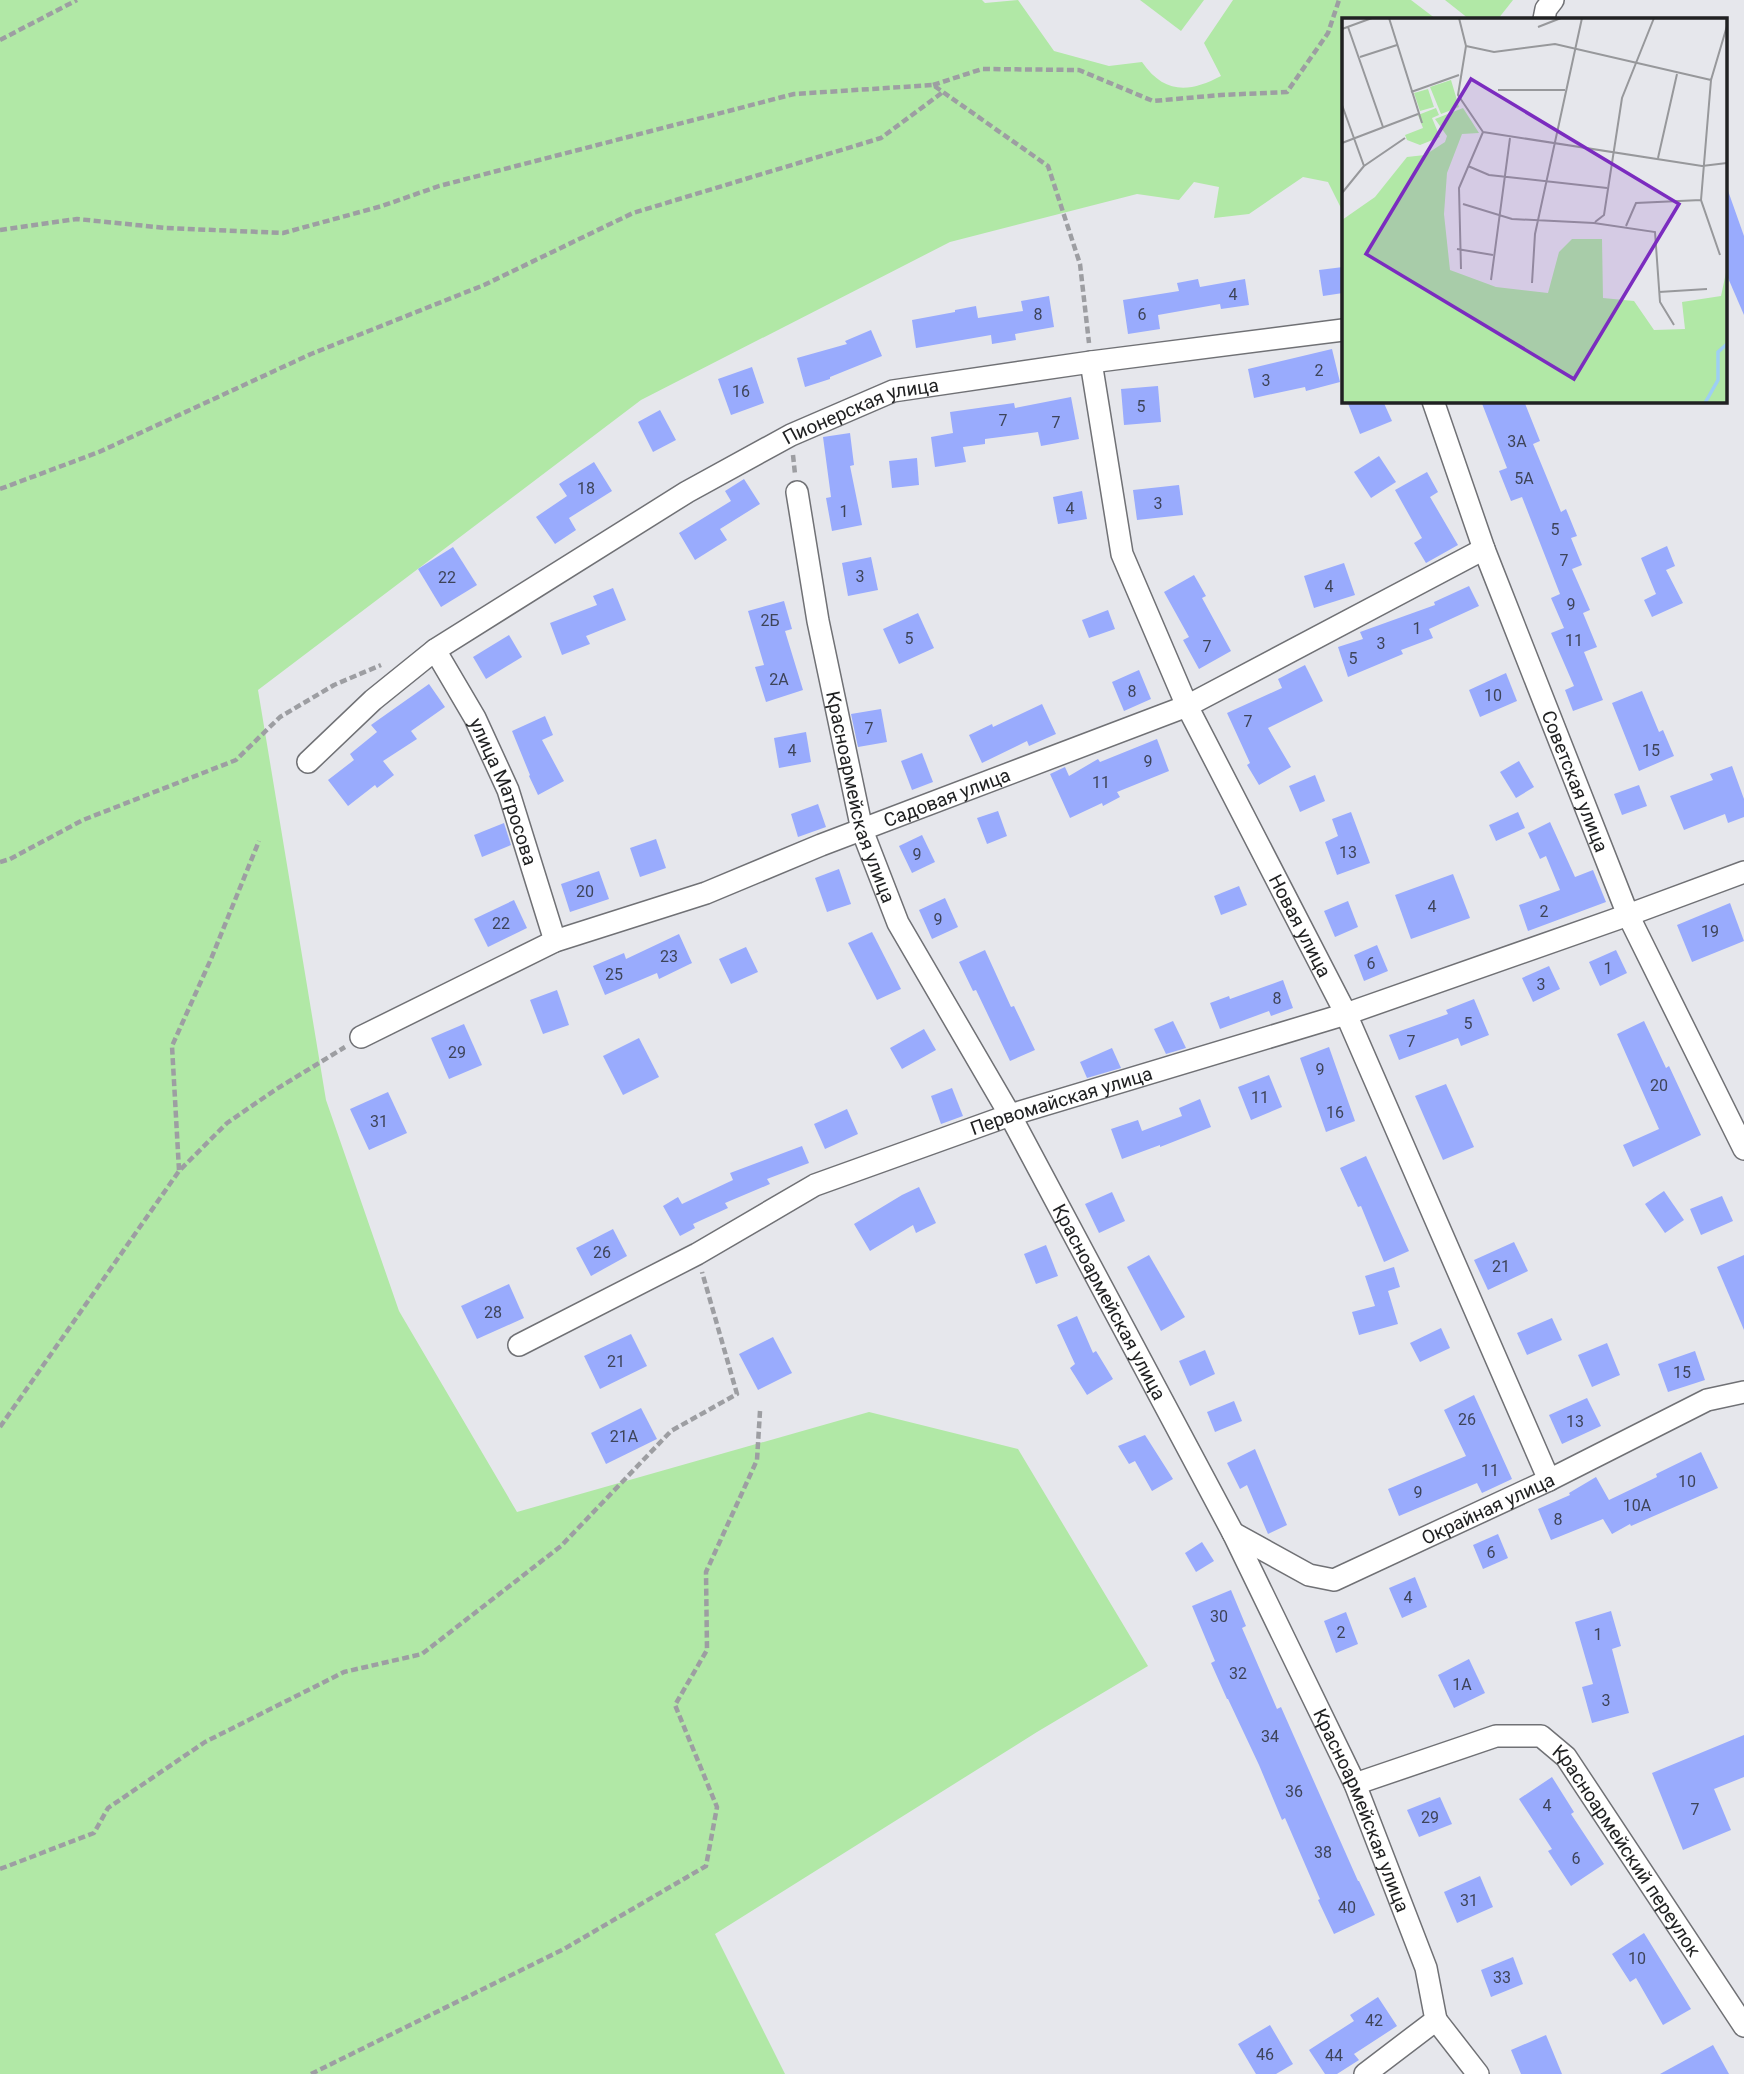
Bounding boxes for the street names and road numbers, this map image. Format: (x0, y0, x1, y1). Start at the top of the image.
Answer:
street label: Пионерская улица (778, 373, 940, 449)
street label: Красноармейская улица (822, 689, 901, 906)
street label: Советская улица (1537, 707, 1614, 855)
street label: улица Матросова (465, 714, 542, 868)
street label: Садовая улица (880, 763, 1013, 832)
street label: Новая улица (1264, 870, 1337, 981)
street label: Первомайская улица (967, 1061, 1155, 1140)
street label: Красноармейская улица (1048, 1200, 1171, 1404)
street label: Окрайная улица (1418, 1468, 1558, 1549)
street label: Красноармейская улица (1309, 1705, 1415, 1915)
street label: Красноармейский переулок (1548, 1739, 1707, 1961)

